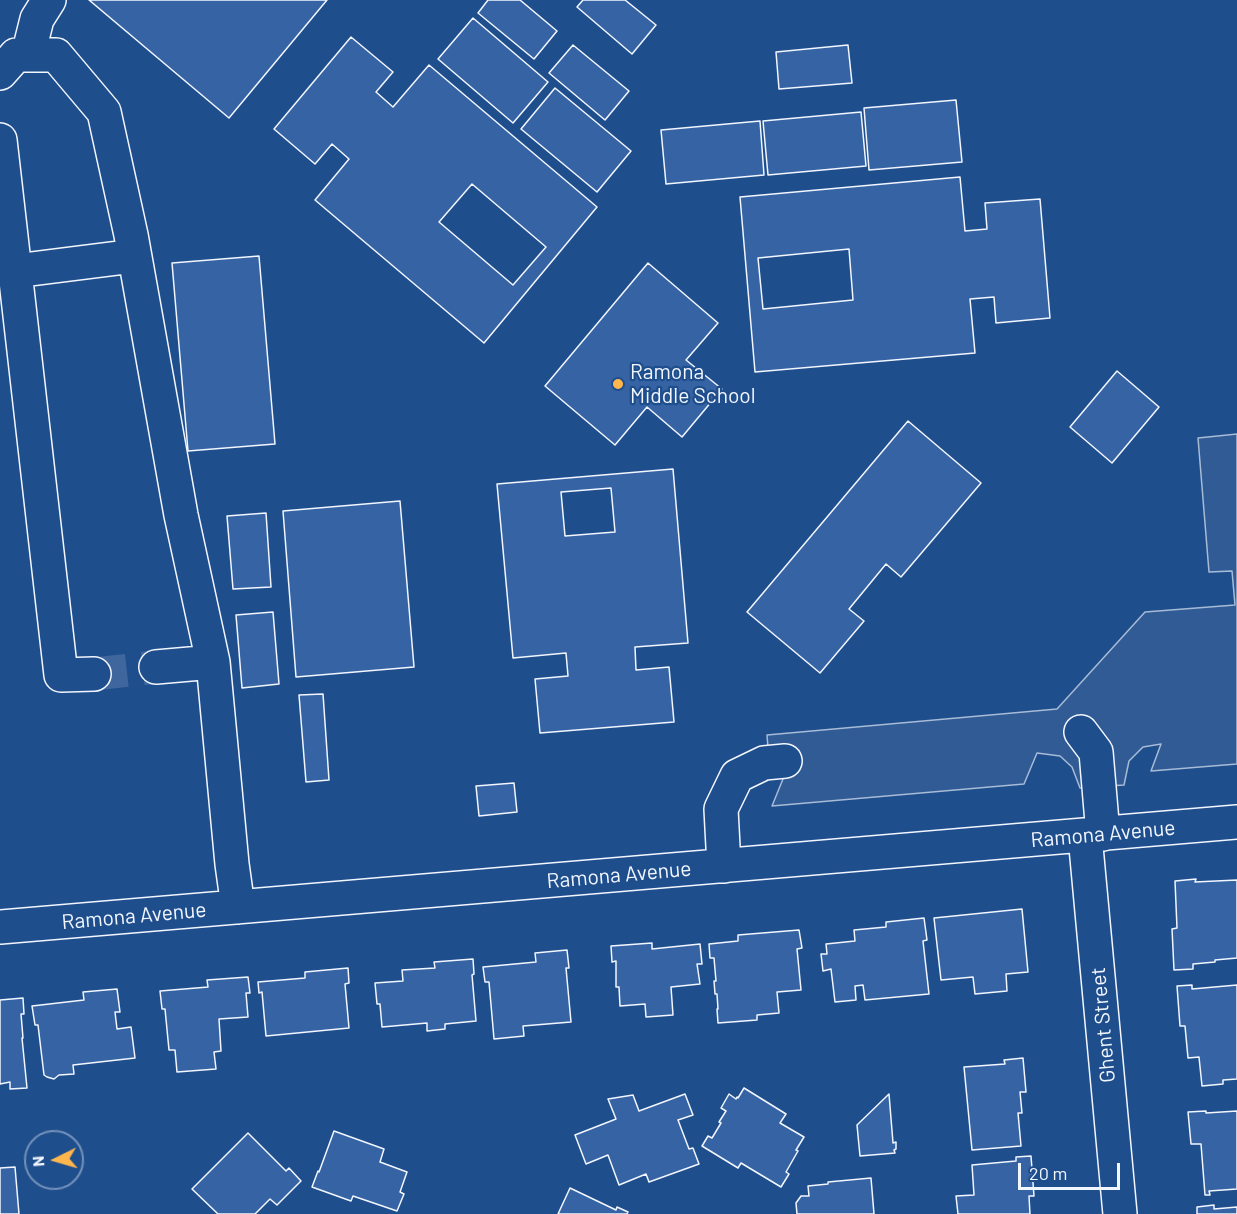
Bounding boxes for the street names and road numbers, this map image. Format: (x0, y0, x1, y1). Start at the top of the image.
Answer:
street label: Ramona Avenue (1030, 815, 1176, 853)
street label: Ramona Avenue (546, 856, 692, 894)
street label: Ramona Avenue (61, 897, 207, 935)
street label: Ghent Street (1085, 966, 1121, 1084)

